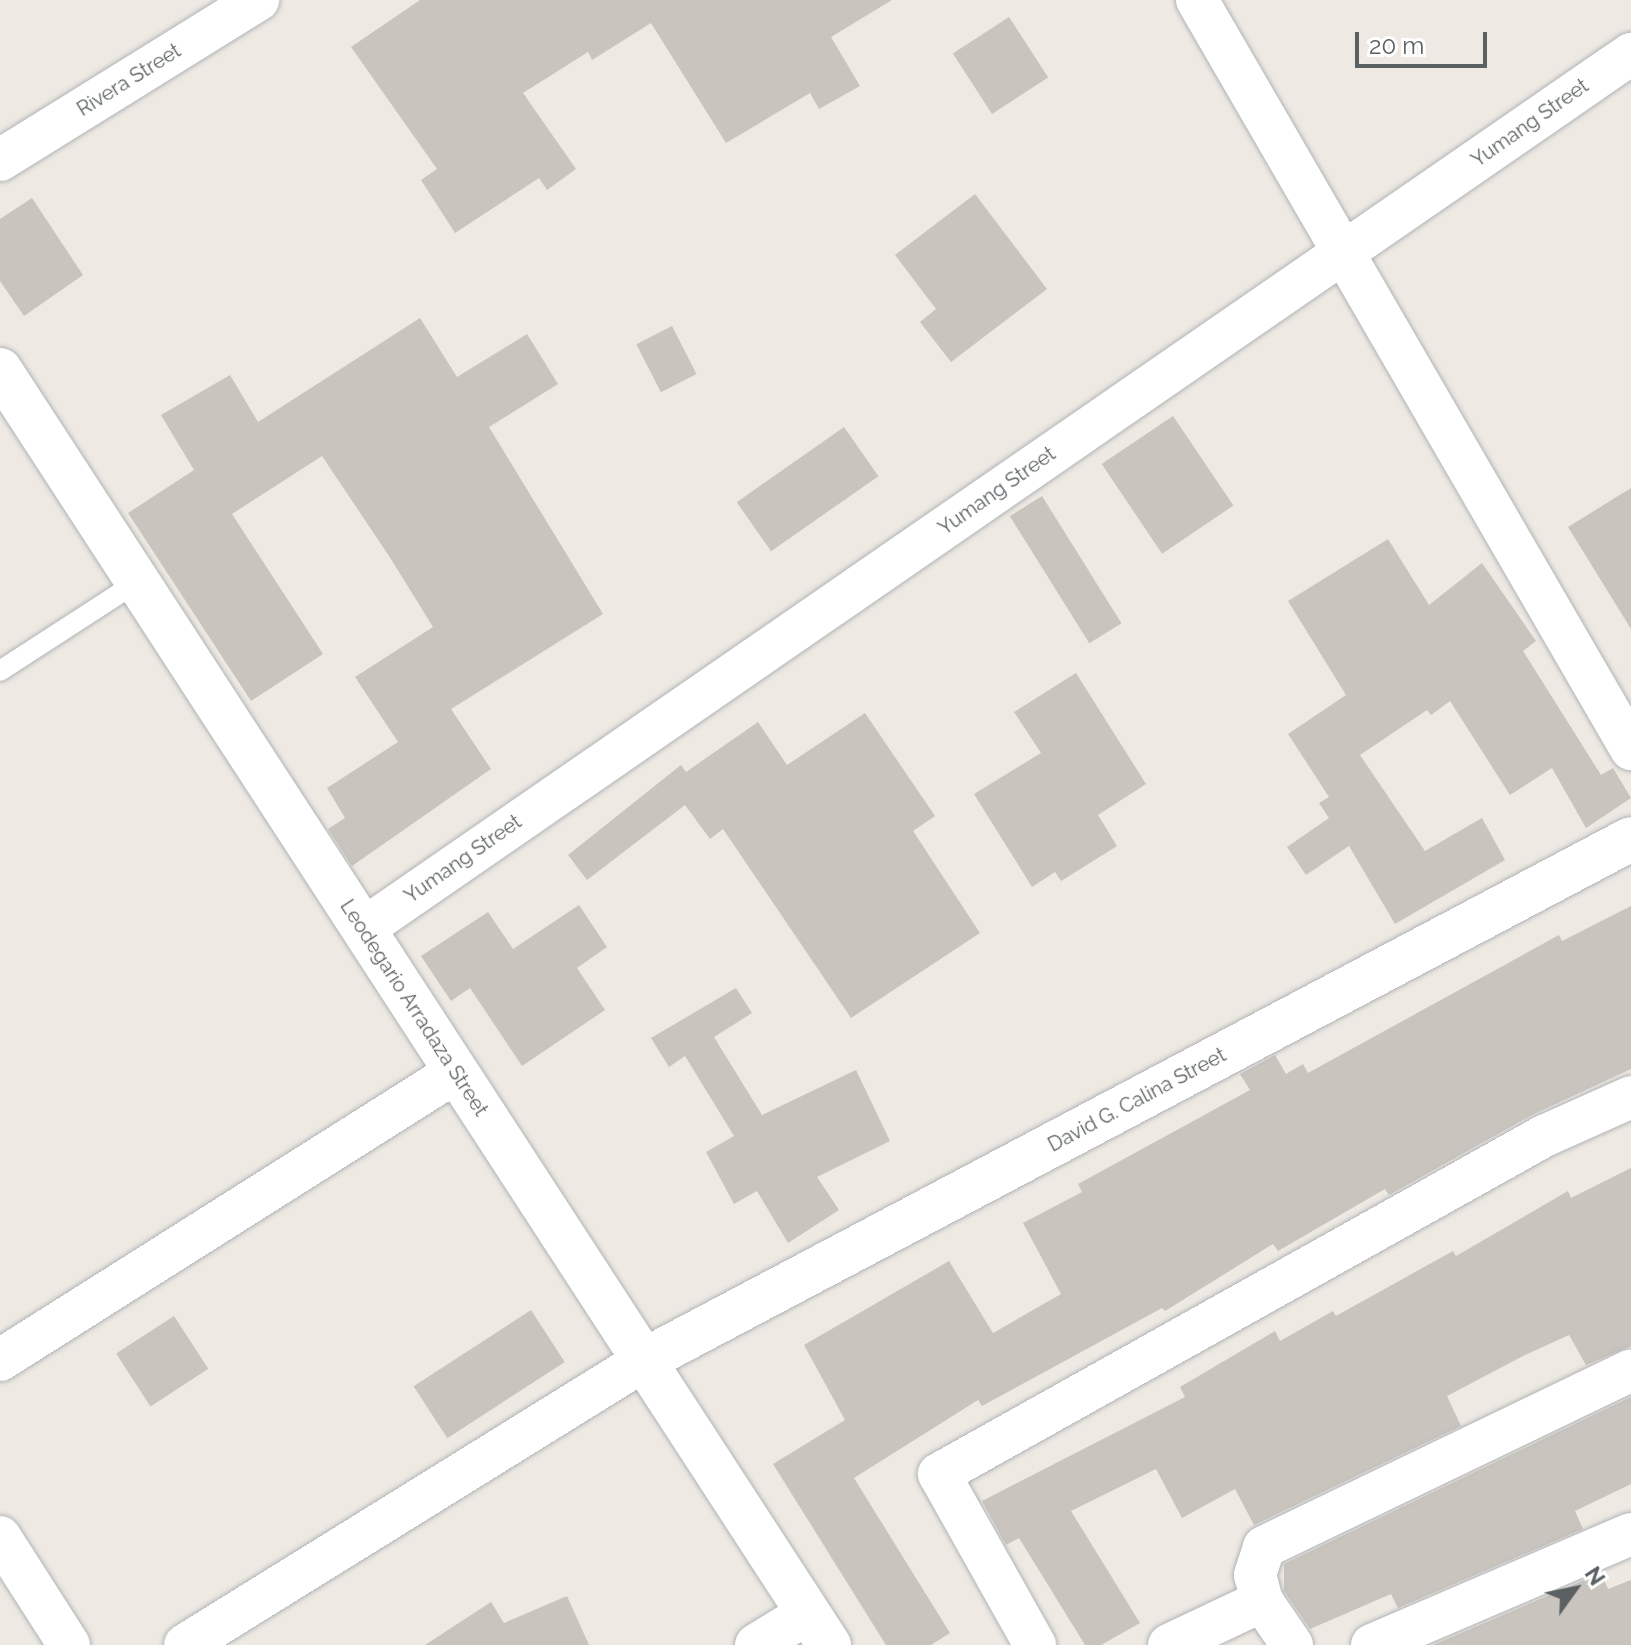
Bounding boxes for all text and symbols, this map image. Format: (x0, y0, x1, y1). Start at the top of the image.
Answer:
scale bar (1359, 16, 1491, 66)
text: 20 m (1369, 31, 1424, 60)
street label: Rivera Street (73, 39, 185, 121)
street label: Yumang Street (1467, 74, 1593, 172)
street label: Yumang Street (934, 442, 1060, 540)
street label: Yumang Street (400, 810, 526, 908)
street label: Leodegario Arradaza Street (335, 895, 493, 1121)
street label: David G. Calina Street (1044, 1043, 1230, 1157)
north arrow (1535, 1549, 1615, 1629)
text: N (1580, 1562, 1611, 1590)

